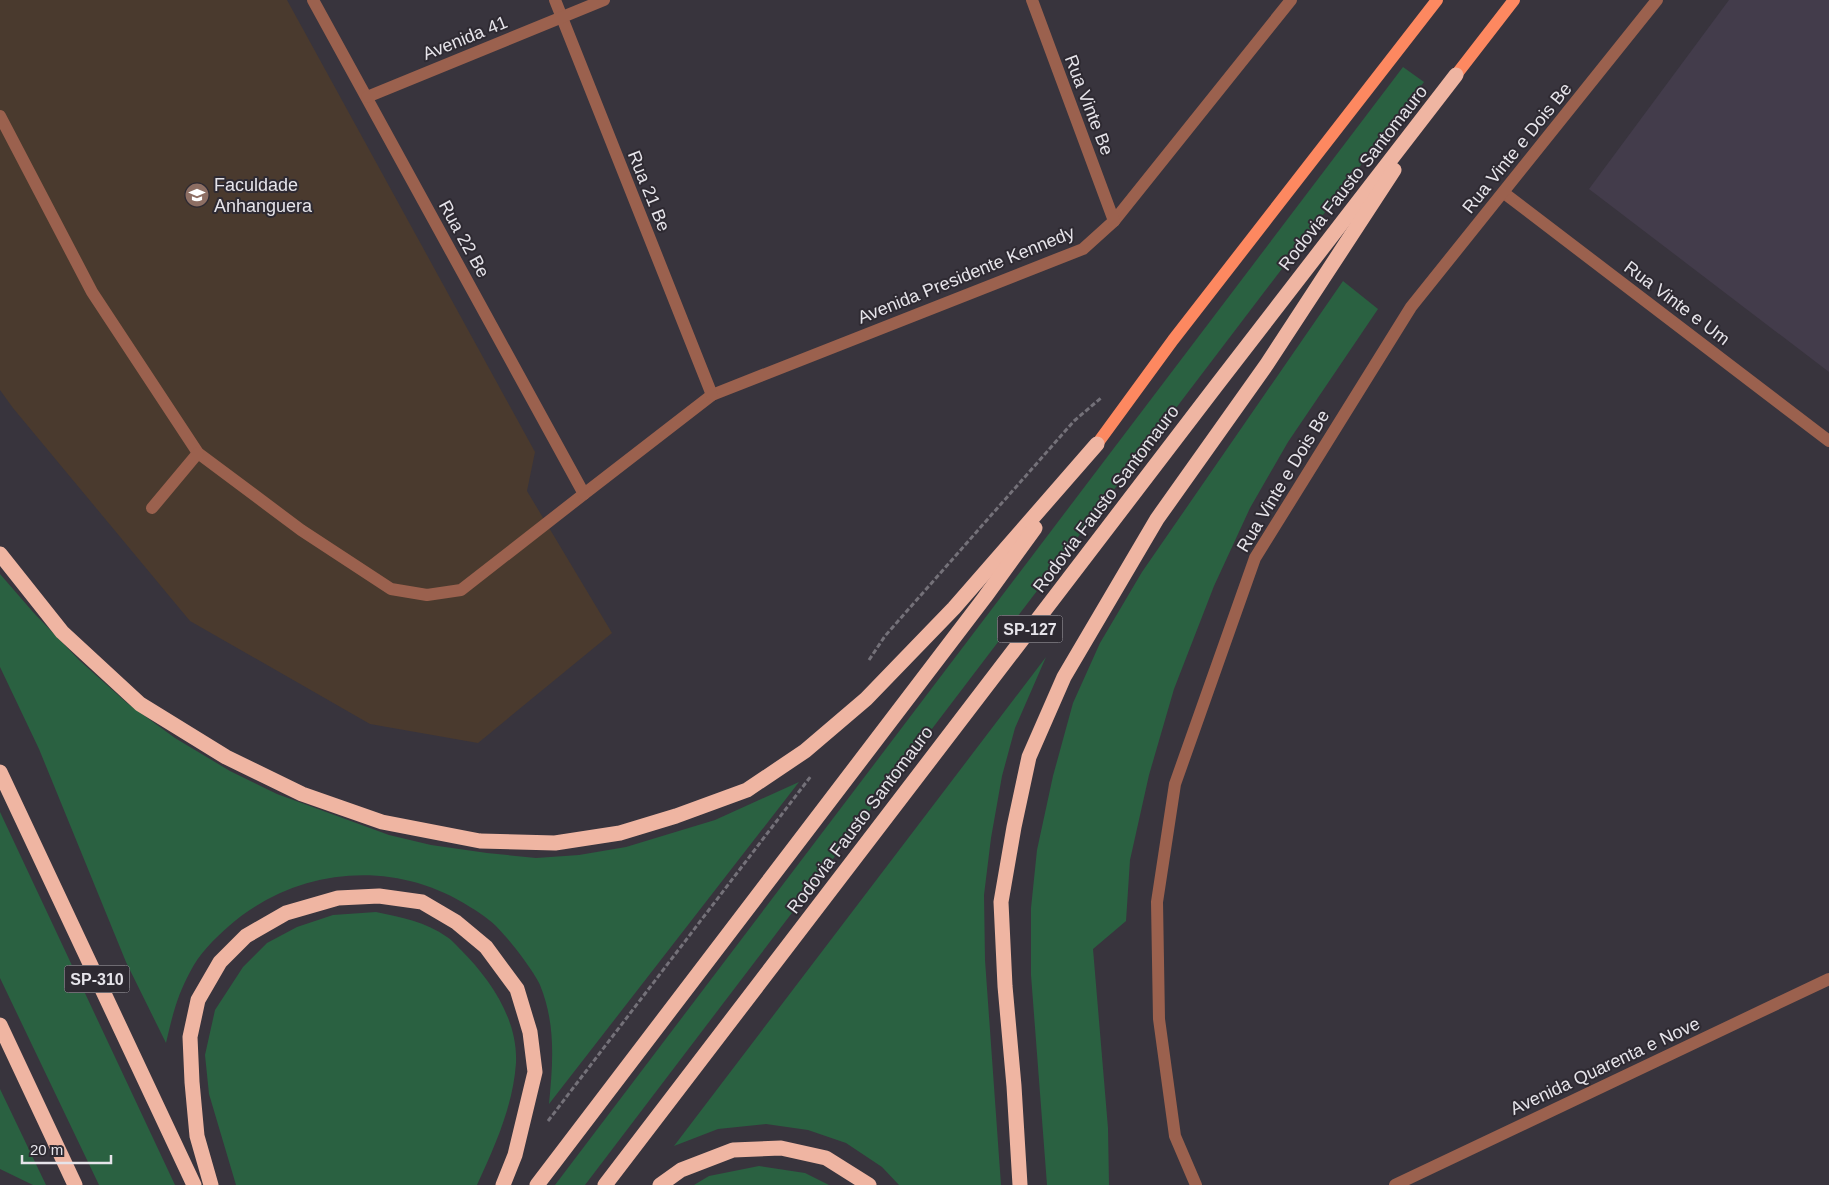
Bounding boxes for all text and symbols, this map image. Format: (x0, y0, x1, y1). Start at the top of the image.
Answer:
street label: Avenida 41 (420, 12, 510, 64)
street label: Rua Vinte Be (1061, 52, 1117, 158)
street label: Rua Vinte e Dois Be (1458, 79, 1576, 217)
street label: Rodovia Fausto Santomauro (1275, 82, 1431, 274)
street label: Rua 21 Be (624, 148, 674, 234)
place label: Faculdade Anhanguera (214, 175, 313, 216)
school or university icon: Faculdade Anhanguera (184, 182, 210, 208)
street label: Rua 22 Be (435, 197, 493, 281)
street label: Avenida Presidente Kennedy (855, 222, 1077, 328)
street label: Rua Vinte e Um (1620, 257, 1734, 349)
street label: Rodovia Fausto Santomauro (1029, 401, 1183, 597)
street label: Rua Vinte e Dois Be (1233, 407, 1333, 555)
road number: SP-127 (998, 616, 1062, 642)
street label: Rodovia Fausto Santomauro (783, 722, 937, 918)
road number: SP-310 (64, 966, 130, 992)
street label: Avenida Quarenta e Nove (1507, 1013, 1703, 1119)
scale bar (22, 1132, 111, 1164)
text: 20 m (30, 1141, 63, 1158)

